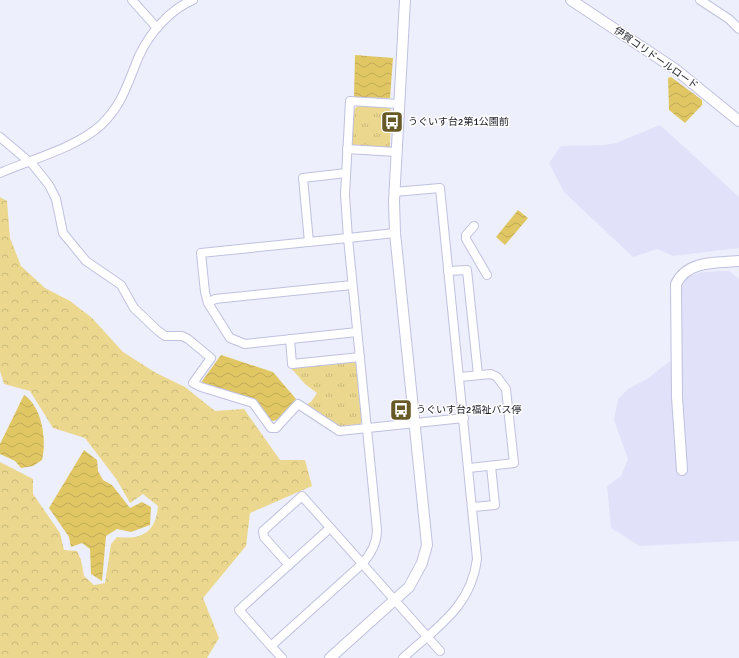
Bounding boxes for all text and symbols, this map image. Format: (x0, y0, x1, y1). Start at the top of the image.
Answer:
street label: 伊賀コリドールロード (612, 24, 700, 92)
bus stop icon: うぐいす台2第1公園前 (379, 109, 405, 135)
place label: うぐいす台2第1公園前 (408, 116, 509, 128)
bus stop icon: うぐいす台2福祉バス停 (388, 397, 414, 423)
place label: うぐいす台2福祉バス停 (416, 404, 521, 416)

